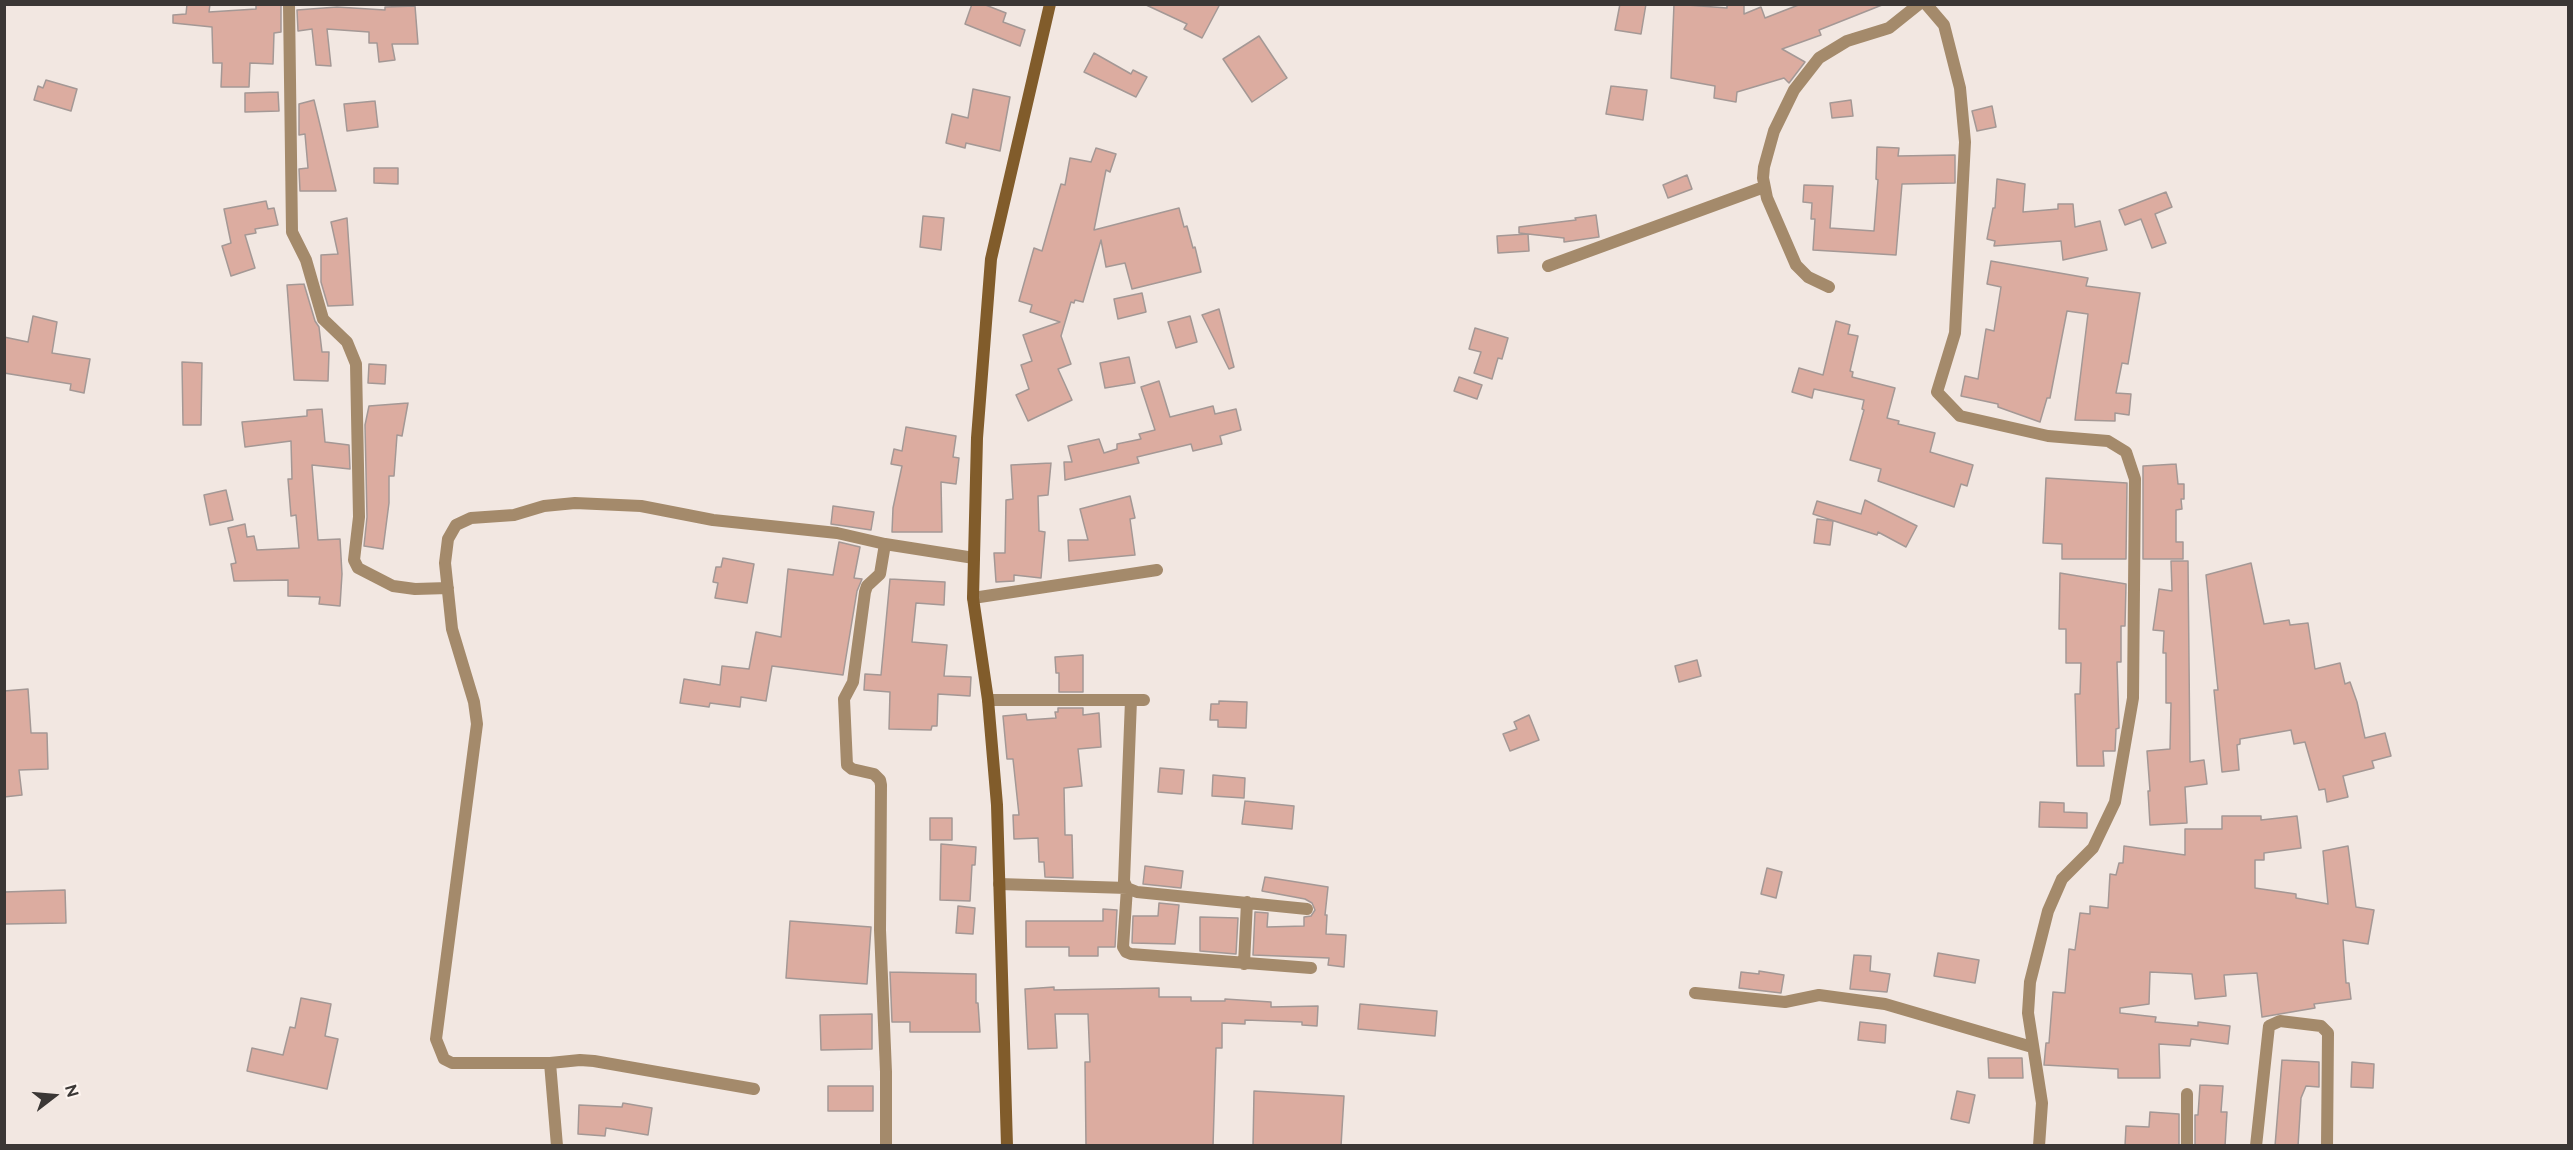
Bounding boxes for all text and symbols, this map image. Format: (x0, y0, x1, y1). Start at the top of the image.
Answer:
north arrow (24, 1066, 84, 1126)
text: N (61, 1082, 83, 1099)

